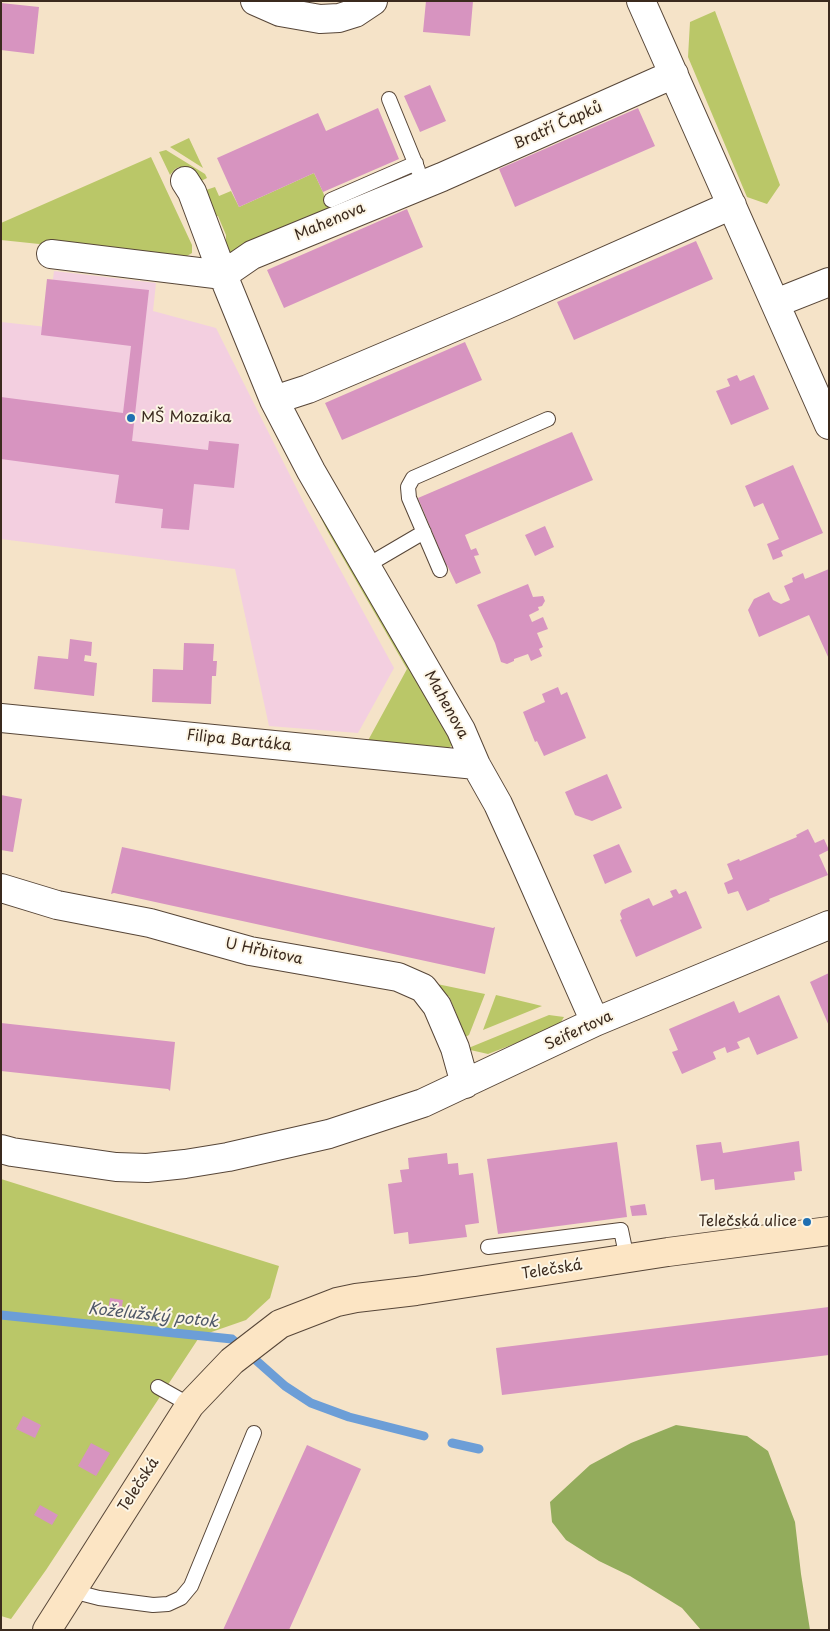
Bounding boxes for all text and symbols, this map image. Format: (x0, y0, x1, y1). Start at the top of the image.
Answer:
street label: Bratří Čapků (511, 98, 605, 154)
street label: Mahenova (292, 199, 368, 245)
place label: MŠ Mozaika (141, 409, 231, 427)
marker: MŠ Mozaika (125, 412, 137, 424)
street label: Mahenova (420, 668, 472, 742)
street label: Filipa Bartáka (186, 727, 292, 755)
street label: U Hřbitova (223, 935, 305, 969)
street label: Seifertova (542, 1007, 616, 1055)
place label: Telečská ulice (699, 1213, 797, 1231)
marker: Telečská ulice (801, 1216, 813, 1228)
street label: Telečská (521, 1256, 583, 1284)
water label: Koželužský potok (87, 1300, 219, 1332)
street label: Telečská (115, 1455, 163, 1515)

